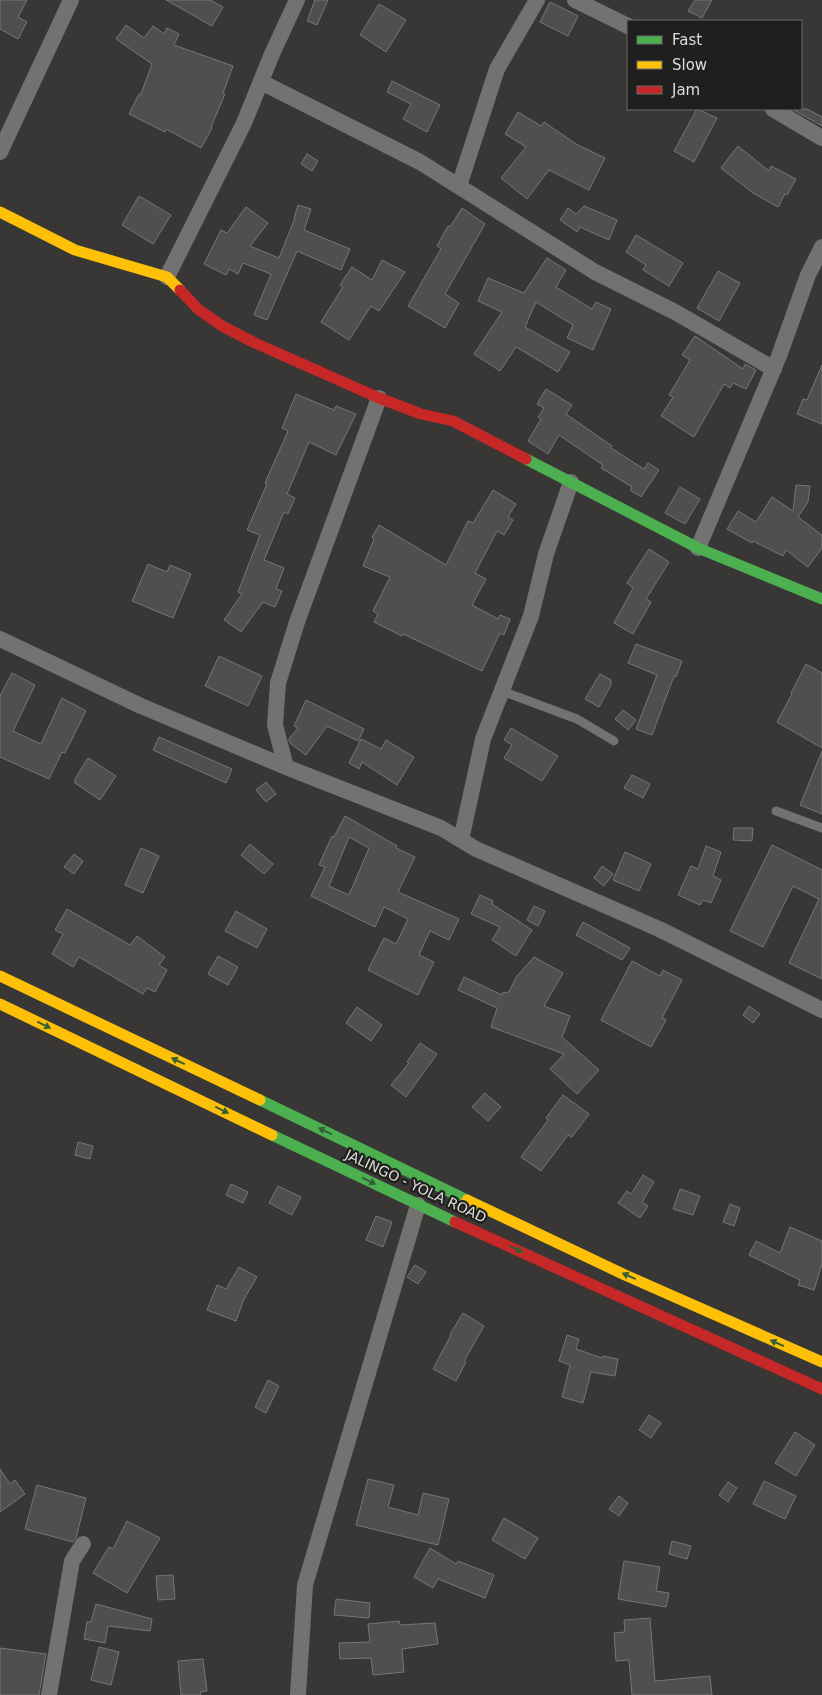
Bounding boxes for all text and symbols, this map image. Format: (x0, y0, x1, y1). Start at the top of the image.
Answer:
legend (627, 20, 802, 110)
text: Fast (672, 31, 702, 49)
text: Slow (672, 56, 707, 74)
text: Jam (671, 81, 700, 99)
one-way arrow (37, 1021, 51, 1029)
one-way arrow (171, 1057, 185, 1065)
one-way arrow (215, 1107, 229, 1115)
one-way arrow (317, 1127, 332, 1135)
street label: JALINGO - YOLA ROAD (342, 1146, 489, 1226)
one-way arrow (361, 1176, 376, 1185)
one-way arrow (509, 1245, 523, 1253)
one-way arrow (622, 1272, 636, 1280)
one-way arrow (770, 1338, 784, 1346)

